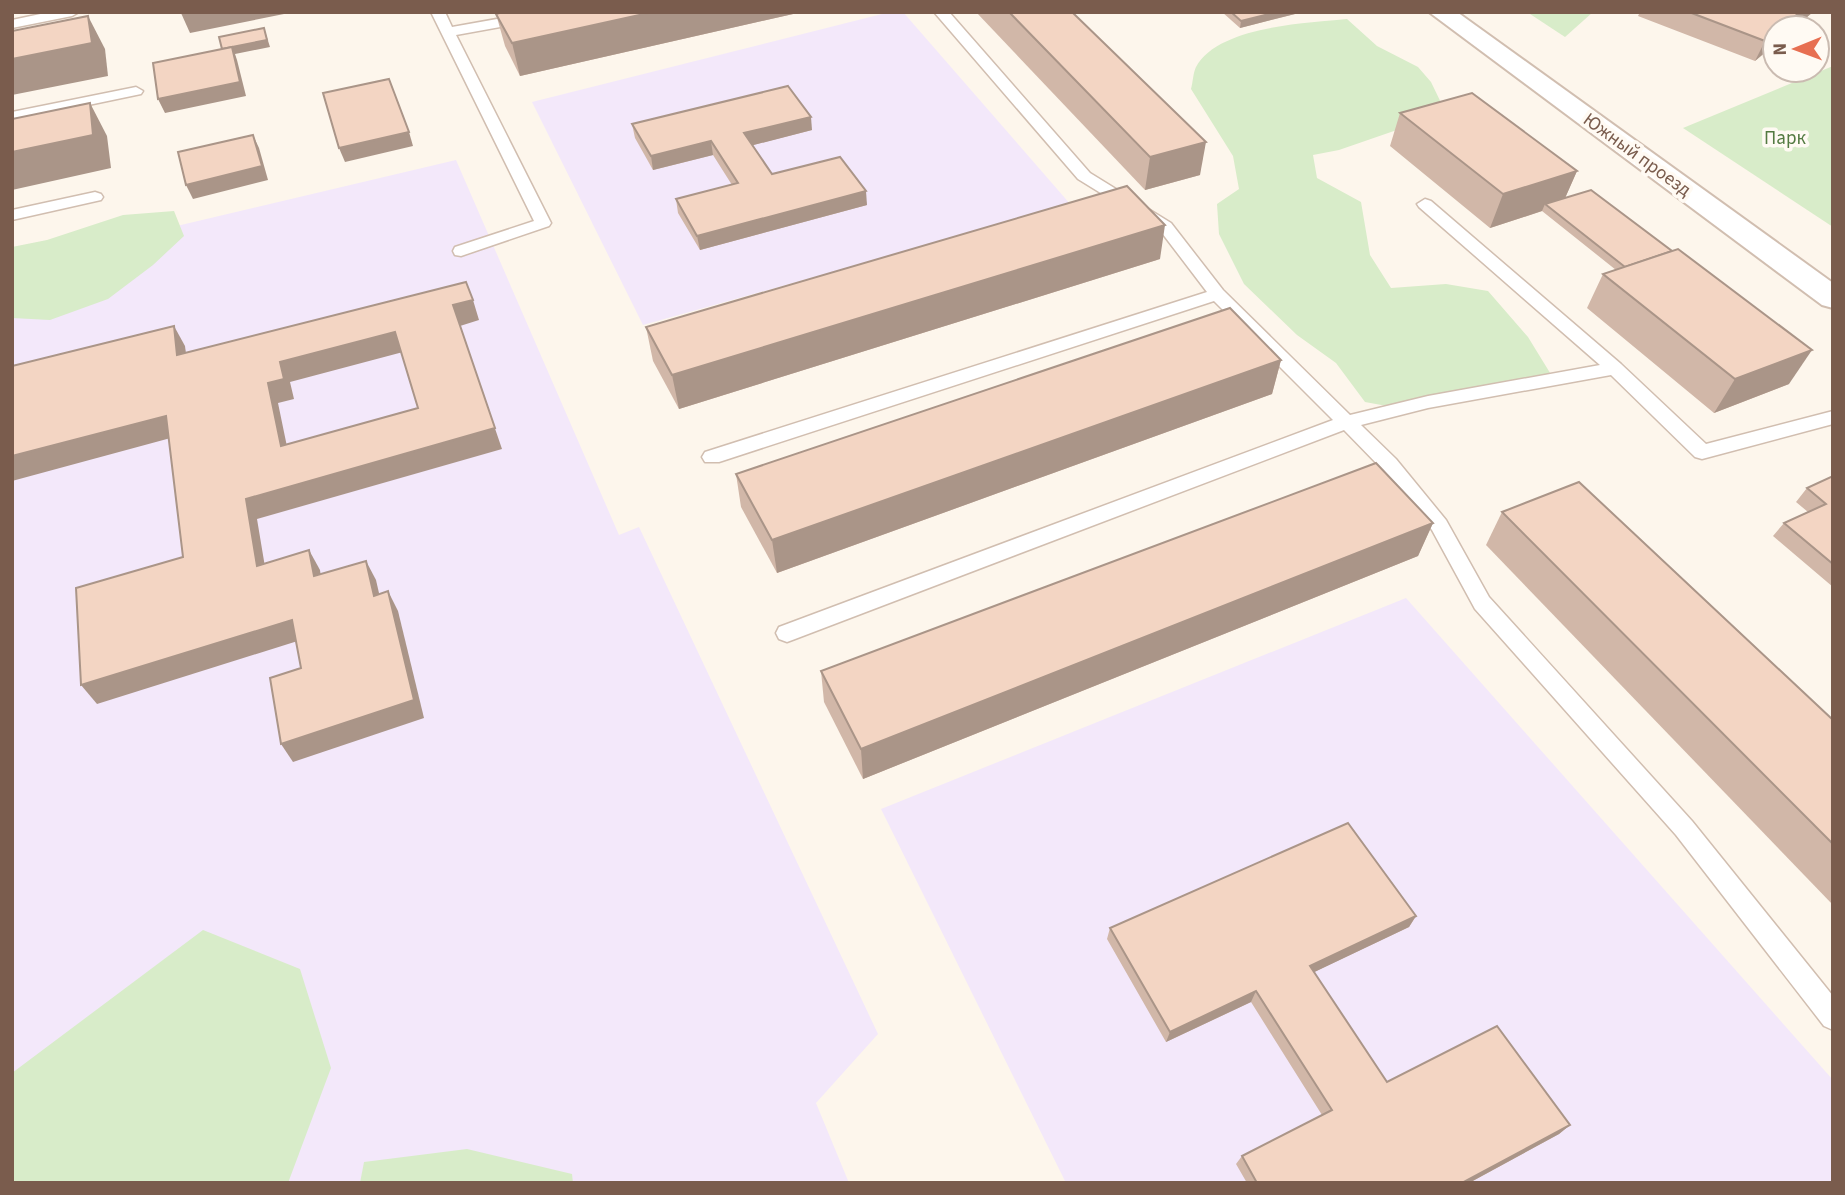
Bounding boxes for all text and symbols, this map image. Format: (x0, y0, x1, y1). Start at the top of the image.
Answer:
north arrow (1761, 14, 1831, 84)
text: N (1767, 43, 1794, 56)
street label: Южный проезд (1577, 107, 1697, 203)
park label: Парк (1764, 125, 1806, 152)

